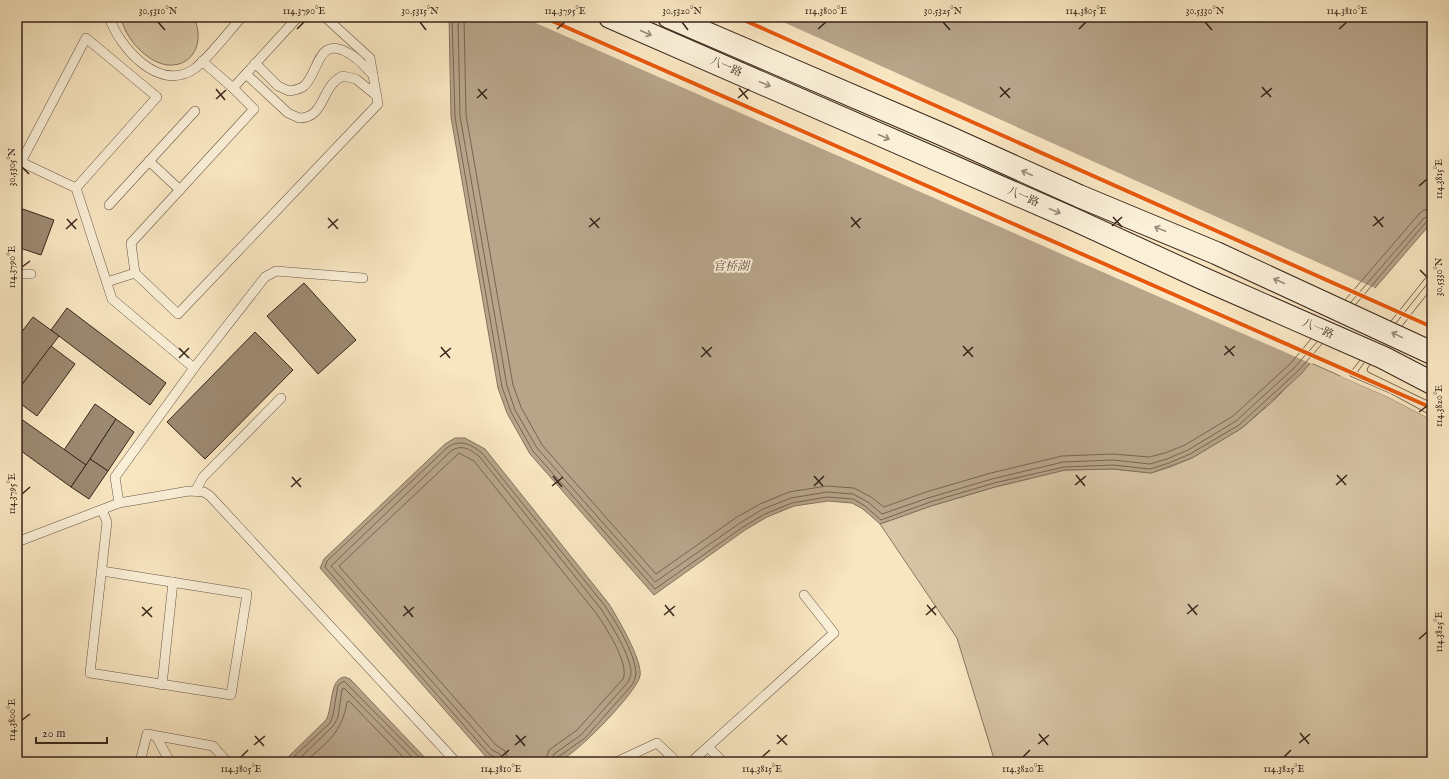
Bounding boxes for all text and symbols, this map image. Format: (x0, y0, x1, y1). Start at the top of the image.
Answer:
text: 30.5310°N (139, 5, 178, 18)
text: 114.3790°E (283, 5, 325, 18)
text: 30.5315°N (401, 5, 439, 18)
text: 114.3795°E (544, 5, 586, 18)
text: 30.5320°N (662, 5, 702, 18)
text: 114.3800°E (805, 5, 847, 18)
text: 30.5325°N (924, 5, 962, 18)
text: 114.3805°E (1065, 5, 1107, 18)
text: 30.5330°N (1186, 5, 1225, 18)
text: 114.3810°E (1326, 5, 1368, 18)
one-way arrow (640, 30, 652, 37)
street label: 八一路 (708, 54, 744, 80)
one-way arrow (759, 81, 771, 88)
one-way arrow (878, 133, 890, 141)
text: 30.5305°N (6, 147, 19, 186)
text: 114.3815°E (1433, 159, 1446, 199)
one-way arrow (1022, 169, 1034, 176)
street label: 八一路 (1005, 184, 1041, 210)
one-way arrow (1049, 207, 1061, 215)
one-way arrow (1154, 225, 1166, 233)
text: 114.3790°E (6, 246, 19, 288)
text: 30.5330°N (1433, 257, 1446, 296)
water label: 官桥湖 (713, 259, 751, 274)
one-way arrow (1273, 277, 1285, 284)
street label: 八一路 (1300, 316, 1336, 342)
one-way arrow (1391, 331, 1403, 338)
text: 114.3820°E (1433, 385, 1446, 427)
text: 114.3795°E (6, 473, 19, 515)
text: 114.3825°E (1433, 612, 1446, 652)
text: 114.3800°E (6, 699, 19, 741)
scale bar (36, 719, 107, 745)
text: 20 m (42, 726, 65, 741)
text: 114.3805°E (220, 763, 262, 776)
text: 114.3810°E (480, 763, 522, 776)
text: 114.3815°E (742, 763, 782, 776)
text: 114.3820°E (1002, 763, 1044, 776)
text: 114.3825°E (1264, 763, 1304, 776)

